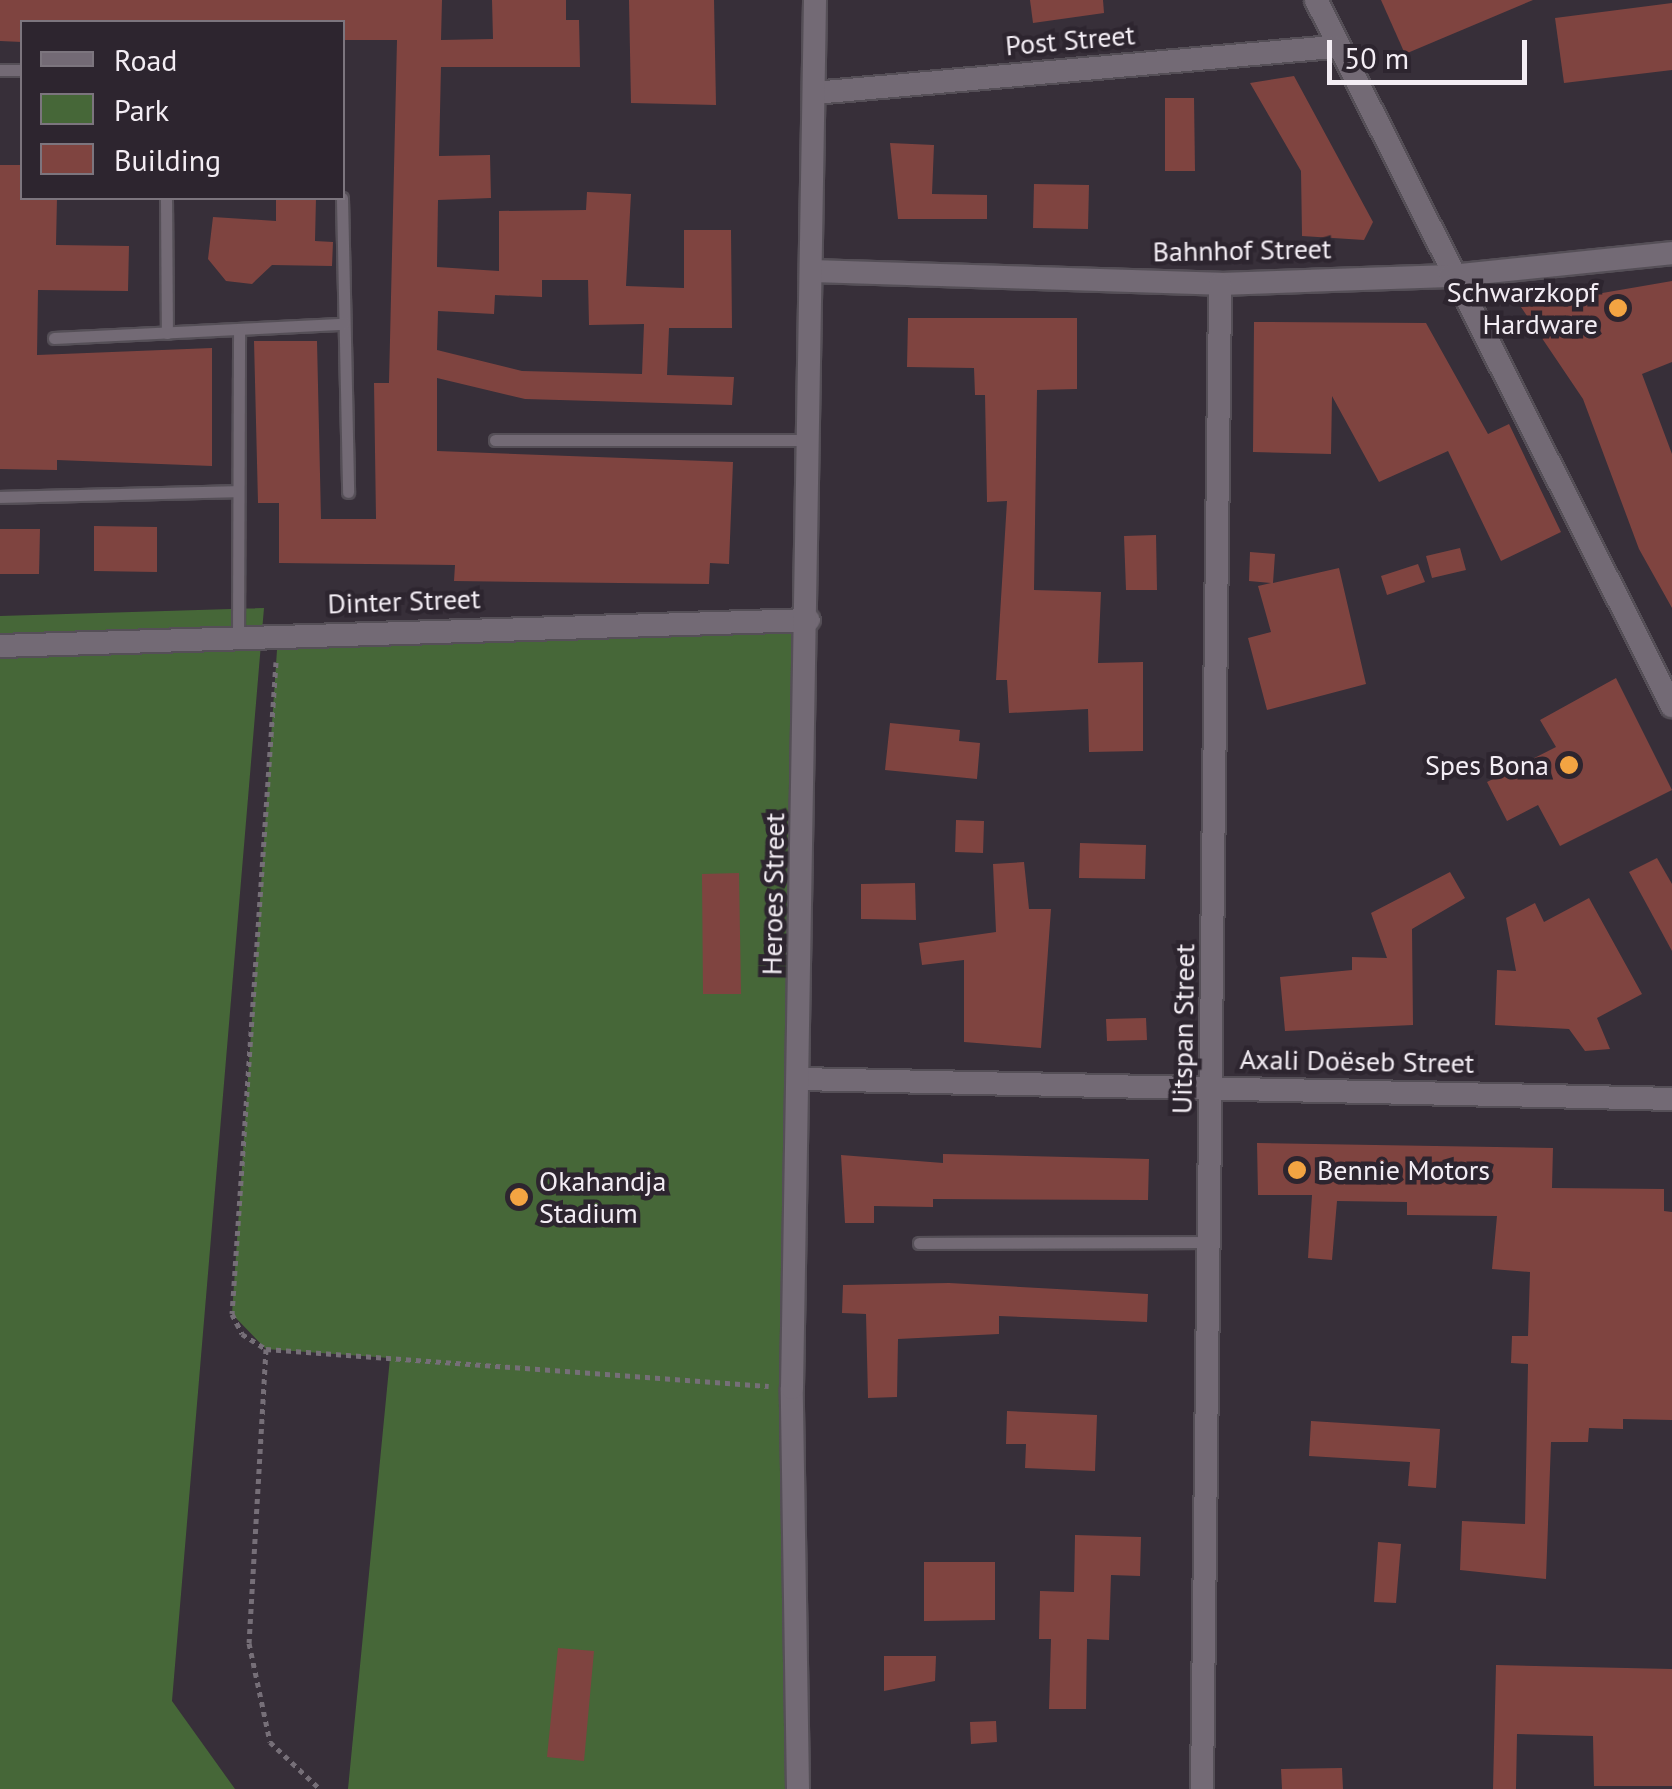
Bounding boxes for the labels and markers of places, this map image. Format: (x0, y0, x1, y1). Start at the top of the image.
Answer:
place label: Schwarzkopf Hardware (1447, 275, 1598, 341)
marker: Schwarzkopf Hardware (1607, 297, 1629, 319)
place label: Spes Bona (1425, 748, 1549, 782)
marker: Spes Bona (1558, 754, 1580, 776)
place label: Bennie Motors (1317, 1153, 1490, 1187)
marker: Bennie Motors (1286, 1159, 1308, 1181)
place label: Okahandja Stadium (539, 1164, 666, 1230)
marker: Okahandja Stadium (508, 1186, 530, 1208)

